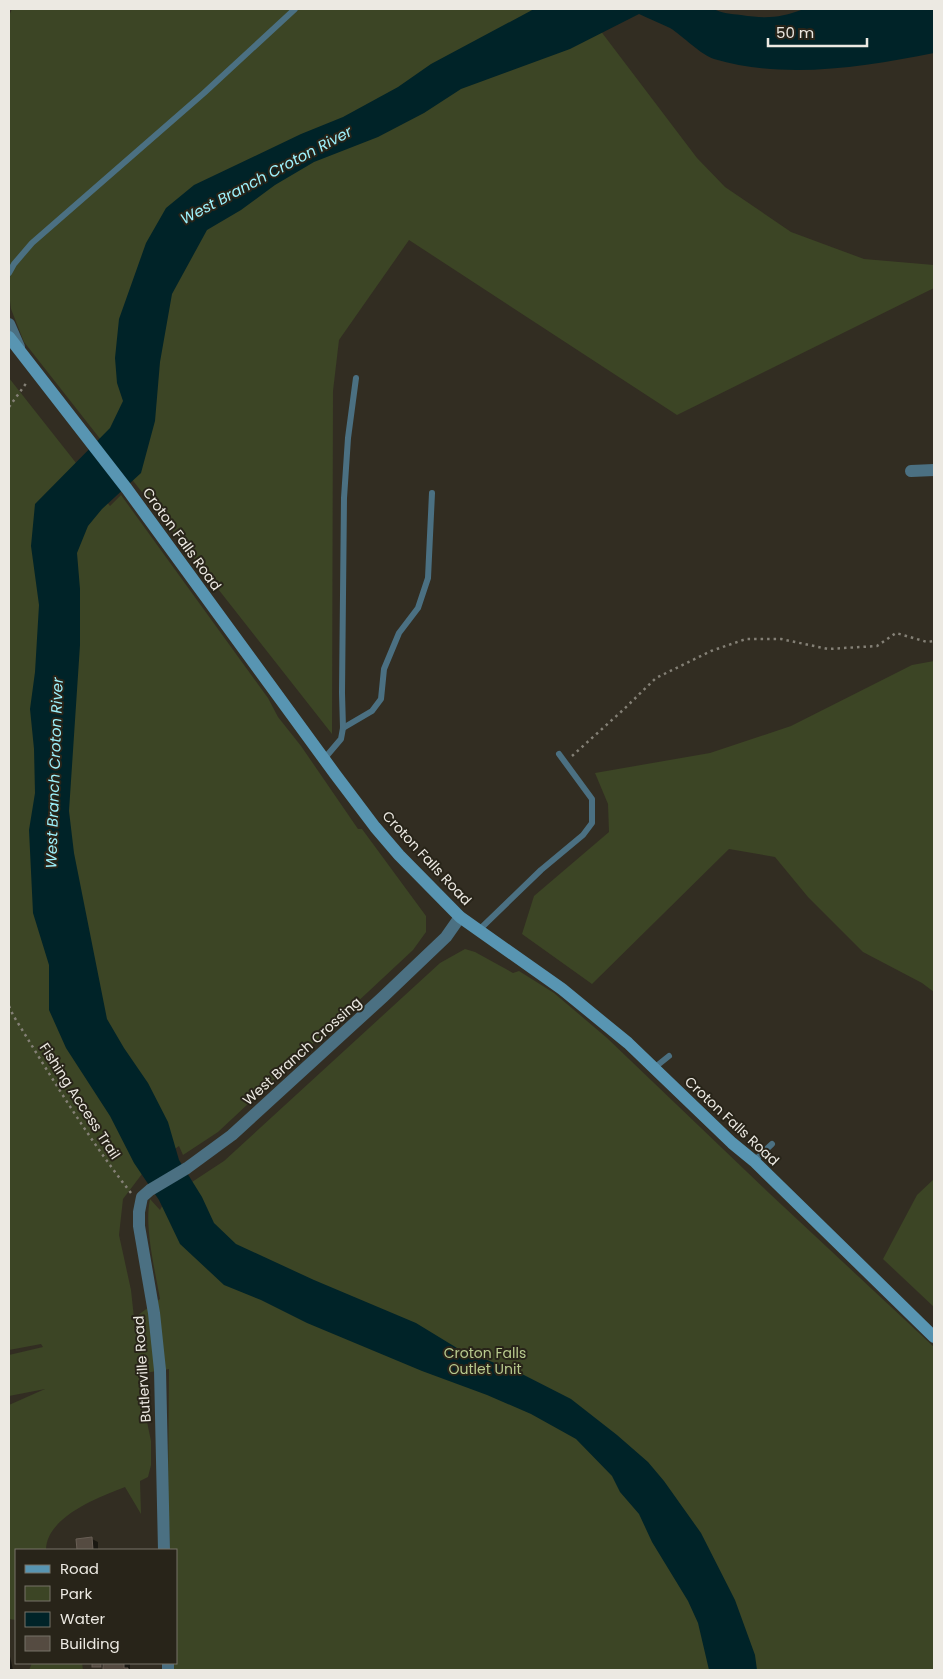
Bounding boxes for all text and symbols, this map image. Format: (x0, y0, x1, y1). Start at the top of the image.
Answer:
scale bar (768, 15, 867, 47)
text: 50 m (776, 22, 814, 43)
water label: West Branch Croton River (177, 121, 356, 229)
street label: Croton Falls Road (138, 484, 226, 594)
water label: West Branch Croton River (40, 677, 68, 869)
street label: Croton Falls Road (378, 806, 476, 910)
street label: West Branch Crossing (238, 992, 366, 1110)
street label: Fishing Access Trail (35, 1039, 125, 1163)
street label: Croton Falls Road (680, 1072, 784, 1170)
street label: Butlerville Road (128, 1315, 156, 1423)
park label: Croton Falls Outlet Unit (444, 1343, 526, 1379)
legend (15, 1549, 178, 1664)
text: Road (60, 1558, 99, 1579)
text: Park (60, 1583, 92, 1604)
text: Water (60, 1608, 106, 1629)
text: Building (60, 1633, 120, 1654)

